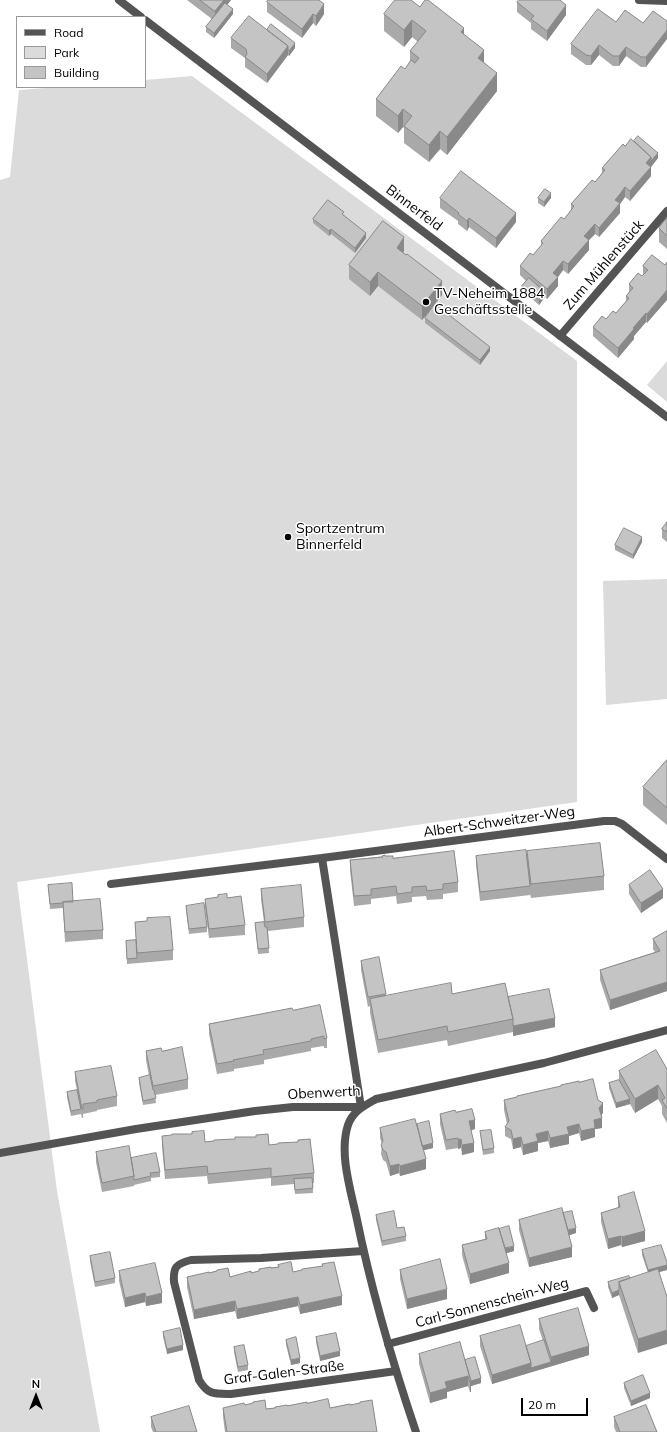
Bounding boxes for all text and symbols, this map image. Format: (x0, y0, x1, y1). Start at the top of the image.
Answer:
legend (16, 16, 146, 88)
text: Road (54, 25, 83, 40)
text: Park (54, 45, 79, 60)
text: Building (54, 65, 99, 80)
street label: Binnerfeld (383, 181, 445, 235)
street label: Zum Mühlenstück (560, 217, 648, 313)
place label: TV-Neheim 1884 Geschäftsstelle (434, 286, 545, 318)
marker: TV-Neheim 1884 Geschäftsstelle (421, 297, 431, 307)
place label: Sportzentrum Binnerfeld (296, 521, 385, 554)
marker: Sportzentrum Binnerfeld (283, 532, 293, 542)
street label: Albert-Schweitzer-Weg (422, 803, 576, 841)
street label: Obenwerth (287, 1083, 361, 1103)
street label: Carl-Sonnenschein-Weg (413, 1274, 571, 1332)
street label: Graf-Galen-Straße (223, 1357, 345, 1389)
north arrow (16, 1376, 56, 1416)
text: N (32, 1377, 40, 1391)
scale bar (523, 1390, 590, 1416)
text: 20 m (528, 1397, 556, 1412)

